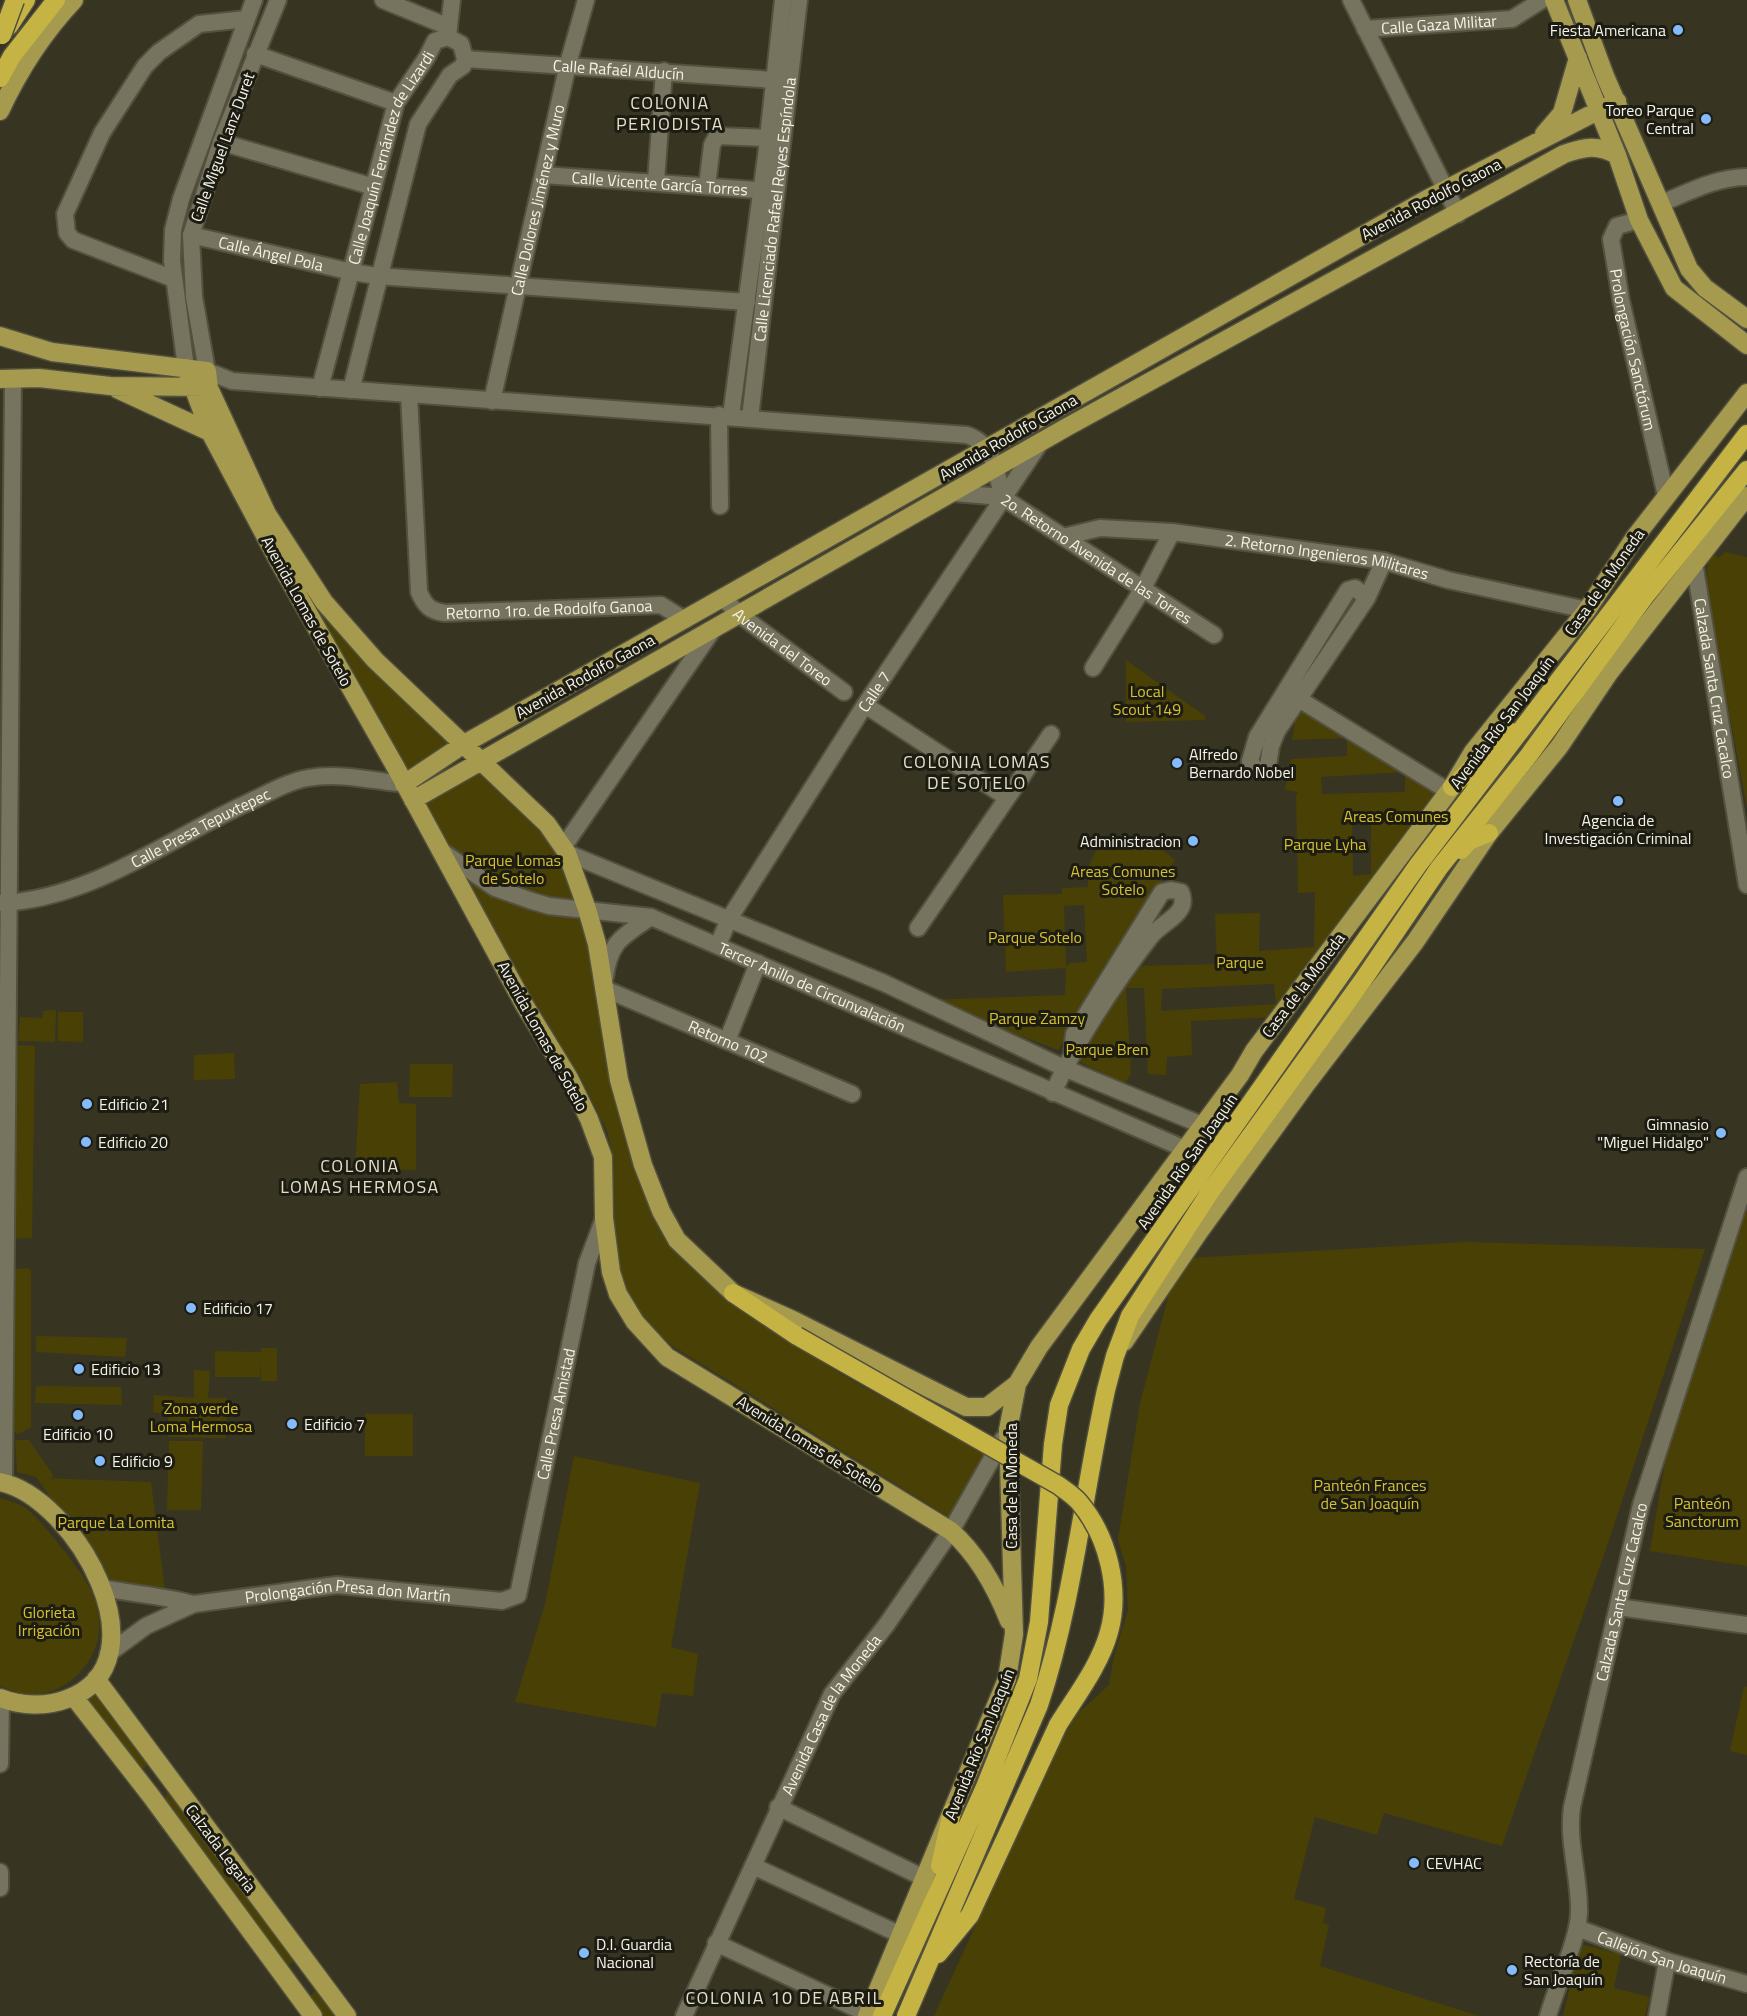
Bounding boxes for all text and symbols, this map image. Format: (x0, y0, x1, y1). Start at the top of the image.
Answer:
street label: Calle Gaza Militar (1380, 8, 1498, 40)
place label: Fiesta Americana (1550, 18, 1666, 42)
marker: Fiesta Americana (1671, 23, 1685, 37)
street label: Calle Joaquín Fernández de Lizardi (341, 47, 440, 267)
street label: Calle Rafaél Alducín (552, 53, 685, 86)
street label: Calle Miguel Lanz Duret (184, 68, 260, 225)
street label: Calle Licenciado Rafael Reyes Espíndola (747, 76, 802, 343)
district label: COLONIA PERIODISTA (616, 89, 724, 137)
place label: Toreo Parque Central (1605, 98, 1694, 140)
street label: Calle Dolores Jiménez y Muro (504, 102, 571, 298)
marker: Toreo Parque Central (1699, 112, 1713, 126)
street label: Avenida Rodolfo Gaona (1357, 152, 1505, 246)
street label: Calle Vicente García Torres (571, 165, 749, 201)
street label: Calle Ángel Pola (216, 230, 326, 277)
street label: Prolongación Sanctórum (1604, 267, 1663, 433)
street label: Avenida Rodolfo Gaona (935, 388, 1081, 486)
street label: 2o. Retorno Avenida de las Torres (996, 487, 1197, 630)
street label: Casa de la Moneda (1558, 524, 1650, 640)
street label: 2. Retorno Ingenieros Militares (1223, 527, 1432, 586)
street label: Avenida Lomas de Sotelo (256, 532, 358, 690)
street label: Retorno 1ro. de Rodolfo Ganoa (445, 593, 653, 625)
street label: Calzada Santa Cruz Cacalco (1688, 596, 1741, 780)
street label: Avenida del Toreo (727, 602, 838, 692)
street label: Avenida Rodolfo Gaona (511, 628, 659, 724)
street label: Avenida Río San Joaquín (1444, 650, 1560, 794)
street label: Calle 7 (852, 666, 896, 717)
park label: Local Scout 149 (1113, 679, 1181, 721)
place label: Alfredo Bernardo Nobel (1189, 742, 1294, 784)
district label: COLONIA LOMAS DE SOTELO (903, 748, 1051, 796)
marker: Alfredo Bernardo Nobel (1170, 756, 1184, 770)
street label: Calle Presa Tepuxtepec (126, 782, 274, 874)
marker: Agencia de Investigación Criminal (1611, 794, 1625, 808)
park label: Areas Comunes (1344, 804, 1448, 828)
place label: Agencia de Investigación Criminal (1545, 808, 1691, 850)
place label: Administracion (1080, 829, 1181, 853)
park label: Parque Lyha (1284, 832, 1366, 856)
marker: Administracion (1186, 834, 1200, 848)
park label: Parque Lomas de Sotelo (465, 848, 561, 890)
park label: Areas Comunes Sotelo (1071, 859, 1175, 901)
park label: Parque Sotelo (988, 925, 1082, 949)
street label: Casa de la Moneda (1256, 927, 1350, 1043)
street label: Tercer Anillo de Circunvalación (715, 936, 910, 1038)
park label: Parque (1216, 950, 1264, 974)
street label: Avenida Lomas de Sotelo (492, 957, 594, 1115)
park label: Parque Zamzy (989, 1006, 1085, 1030)
street label: Retorno 102 (685, 1014, 772, 1069)
park label: Parque Bren (1065, 1037, 1149, 1061)
street label: Avenida Río San Joaquín (1131, 1088, 1243, 1234)
place label: Edificio 21 (99, 1092, 169, 1116)
marker: Edificio 21 (80, 1097, 94, 1111)
place label: Gimnasio "Miguel Hidalgo" (1597, 1112, 1709, 1154)
marker: Gimnasio "Miguel Hidalgo" (1714, 1126, 1728, 1140)
place label: Edificio 20 (98, 1130, 168, 1154)
marker: Edificio 20 (79, 1135, 93, 1149)
district label: COLONIA LOMAS HERMOSA (280, 1152, 440, 1200)
place label: Edificio 17 (203, 1296, 273, 1320)
marker: Edificio 17 (184, 1301, 198, 1315)
street label: Calle Presa Amistad (530, 1346, 581, 1482)
place label: Edificio 13 (91, 1357, 161, 1381)
marker: Edificio 13 (72, 1362, 86, 1376)
street label: Avenida Lomas de Sotelo (732, 1389, 888, 1499)
park label: Zona verde Loma Hermosa (150, 1396, 252, 1438)
marker: Edificio 10 (71, 1408, 85, 1422)
place label: Edificio 7 (304, 1412, 365, 1436)
marker: Edificio 7 (285, 1417, 299, 1431)
place label: Edificio 10 (43, 1422, 113, 1446)
street label: Casa de la Moneda (999, 1423, 1023, 1549)
place label: Edificio 9 (112, 1449, 173, 1473)
marker: Edificio 9 (93, 1454, 107, 1468)
park label: Panteón Frances de San Joaquín (1314, 1473, 1426, 1515)
park label: Panteón Sanctorum (1665, 1491, 1739, 1533)
street label: Calzada Santa Cruz Cacalco (1589, 1500, 1653, 1684)
park label: Parque La Lomita (57, 1510, 175, 1534)
street label: Prolongación Presa don Martín (243, 1573, 452, 1609)
park label: Glorieta Irrigación (18, 1600, 80, 1642)
street label: Avenida Casa de la Moneda (775, 1629, 887, 1799)
street label: Avenida Río San Joaquín (938, 1665, 1020, 1823)
street label: Calzada Legaria (180, 1799, 262, 1897)
place label: CEVHAC (1426, 1851, 1482, 1875)
marker: CEVHAC (1407, 1856, 1421, 1870)
street label: Callejón San Joaquín (1594, 1924, 1730, 1990)
place label: D.I. Guardia Nacional (596, 1932, 672, 1974)
marker: D.I. Guardia Nacional (577, 1946, 591, 1960)
place label: Rectoría de San Joaquín (1524, 1949, 1603, 1991)
marker: Rectoría de San Joaquín (1505, 1963, 1519, 1977)
district label: COLONIA 10 DE ABRIL (686, 1984, 883, 2011)

